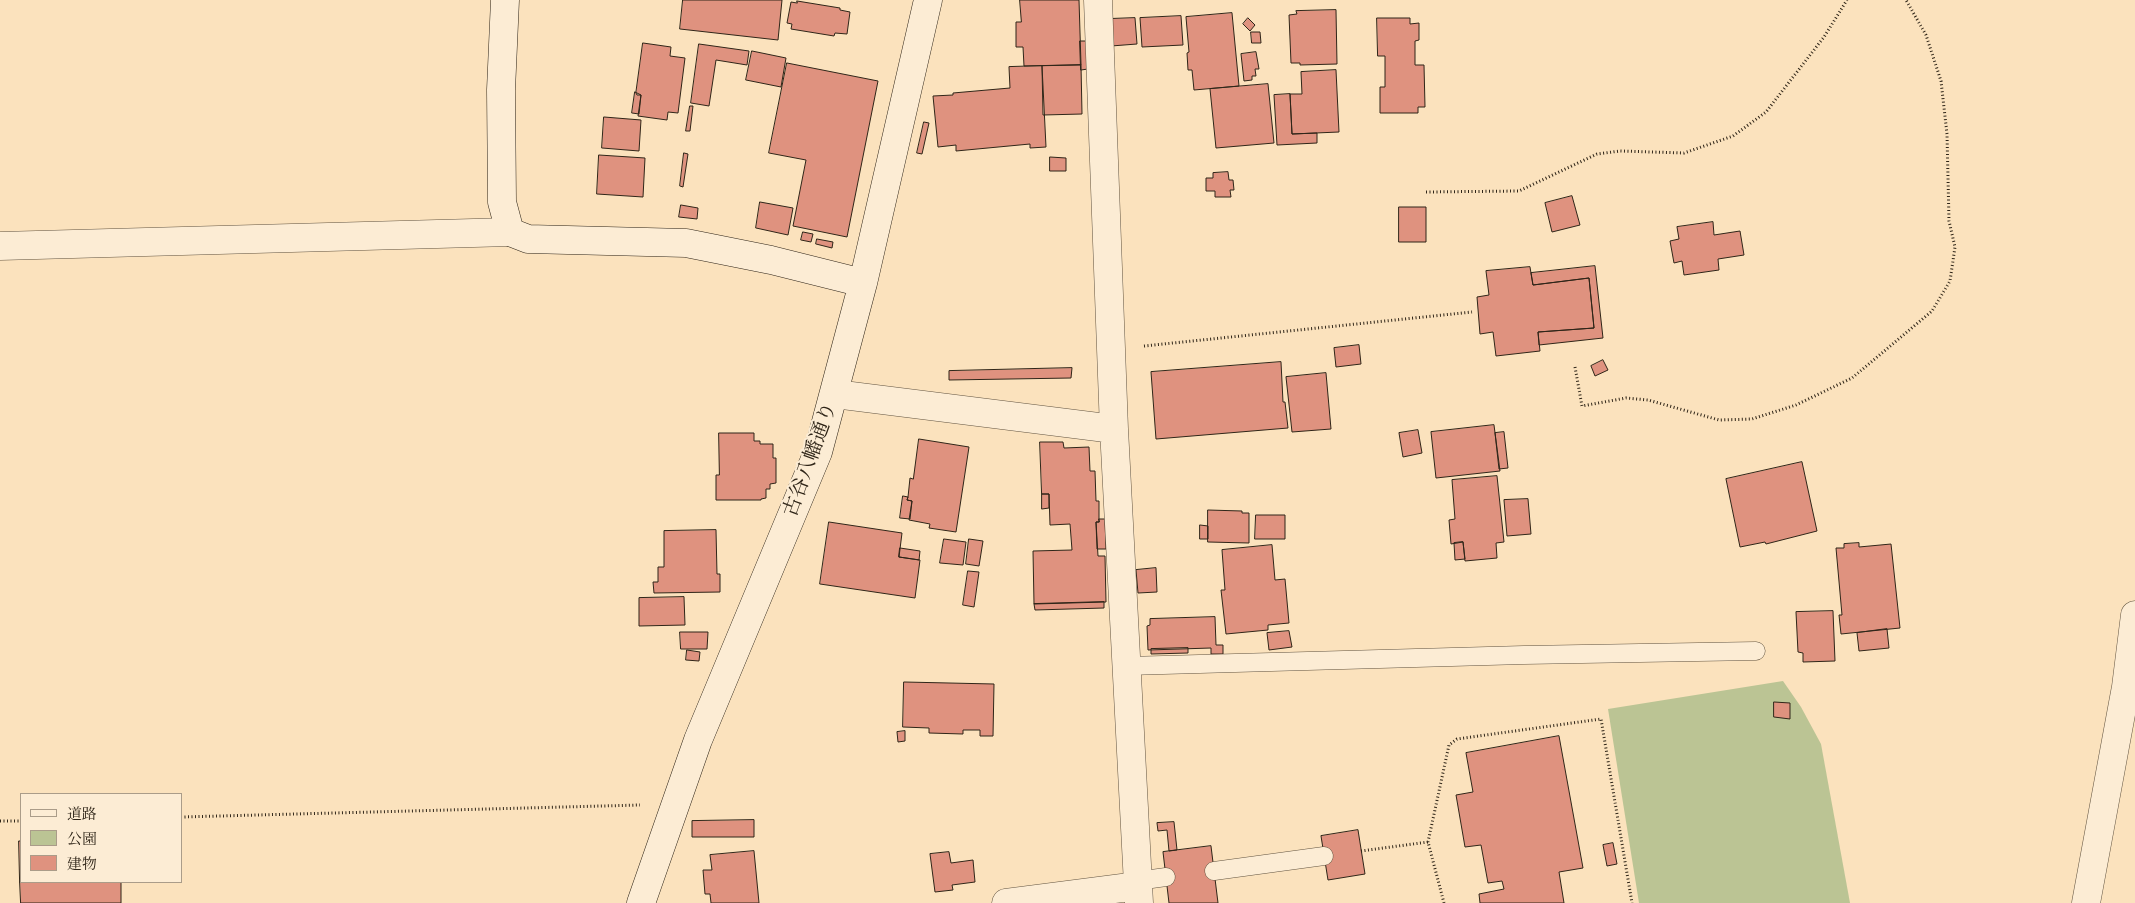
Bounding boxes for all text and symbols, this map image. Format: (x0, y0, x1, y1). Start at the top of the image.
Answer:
street label: 古谷八幡通り (779, 400, 843, 520)
legend (20, 793, 182, 883)
text: 道路 (67, 804, 97, 824)
text: 公園 (67, 829, 97, 849)
text: 建物 (67, 854, 97, 874)

